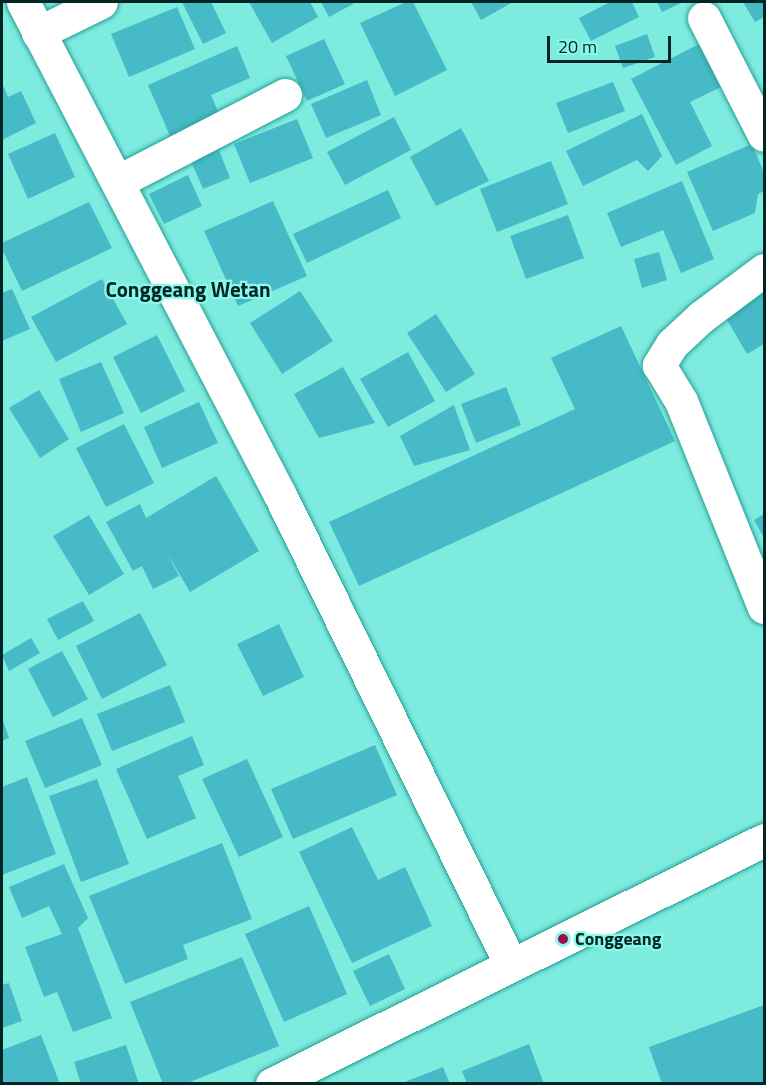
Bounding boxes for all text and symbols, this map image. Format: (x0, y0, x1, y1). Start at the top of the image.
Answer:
scale bar (550, 24, 674, 62)
text: 20 m (558, 33, 597, 60)
district label: Conggeang Wetan (105, 276, 271, 302)
place label: Conggeang (575, 928, 661, 950)
marker: Conggeang (556, 932, 570, 946)

